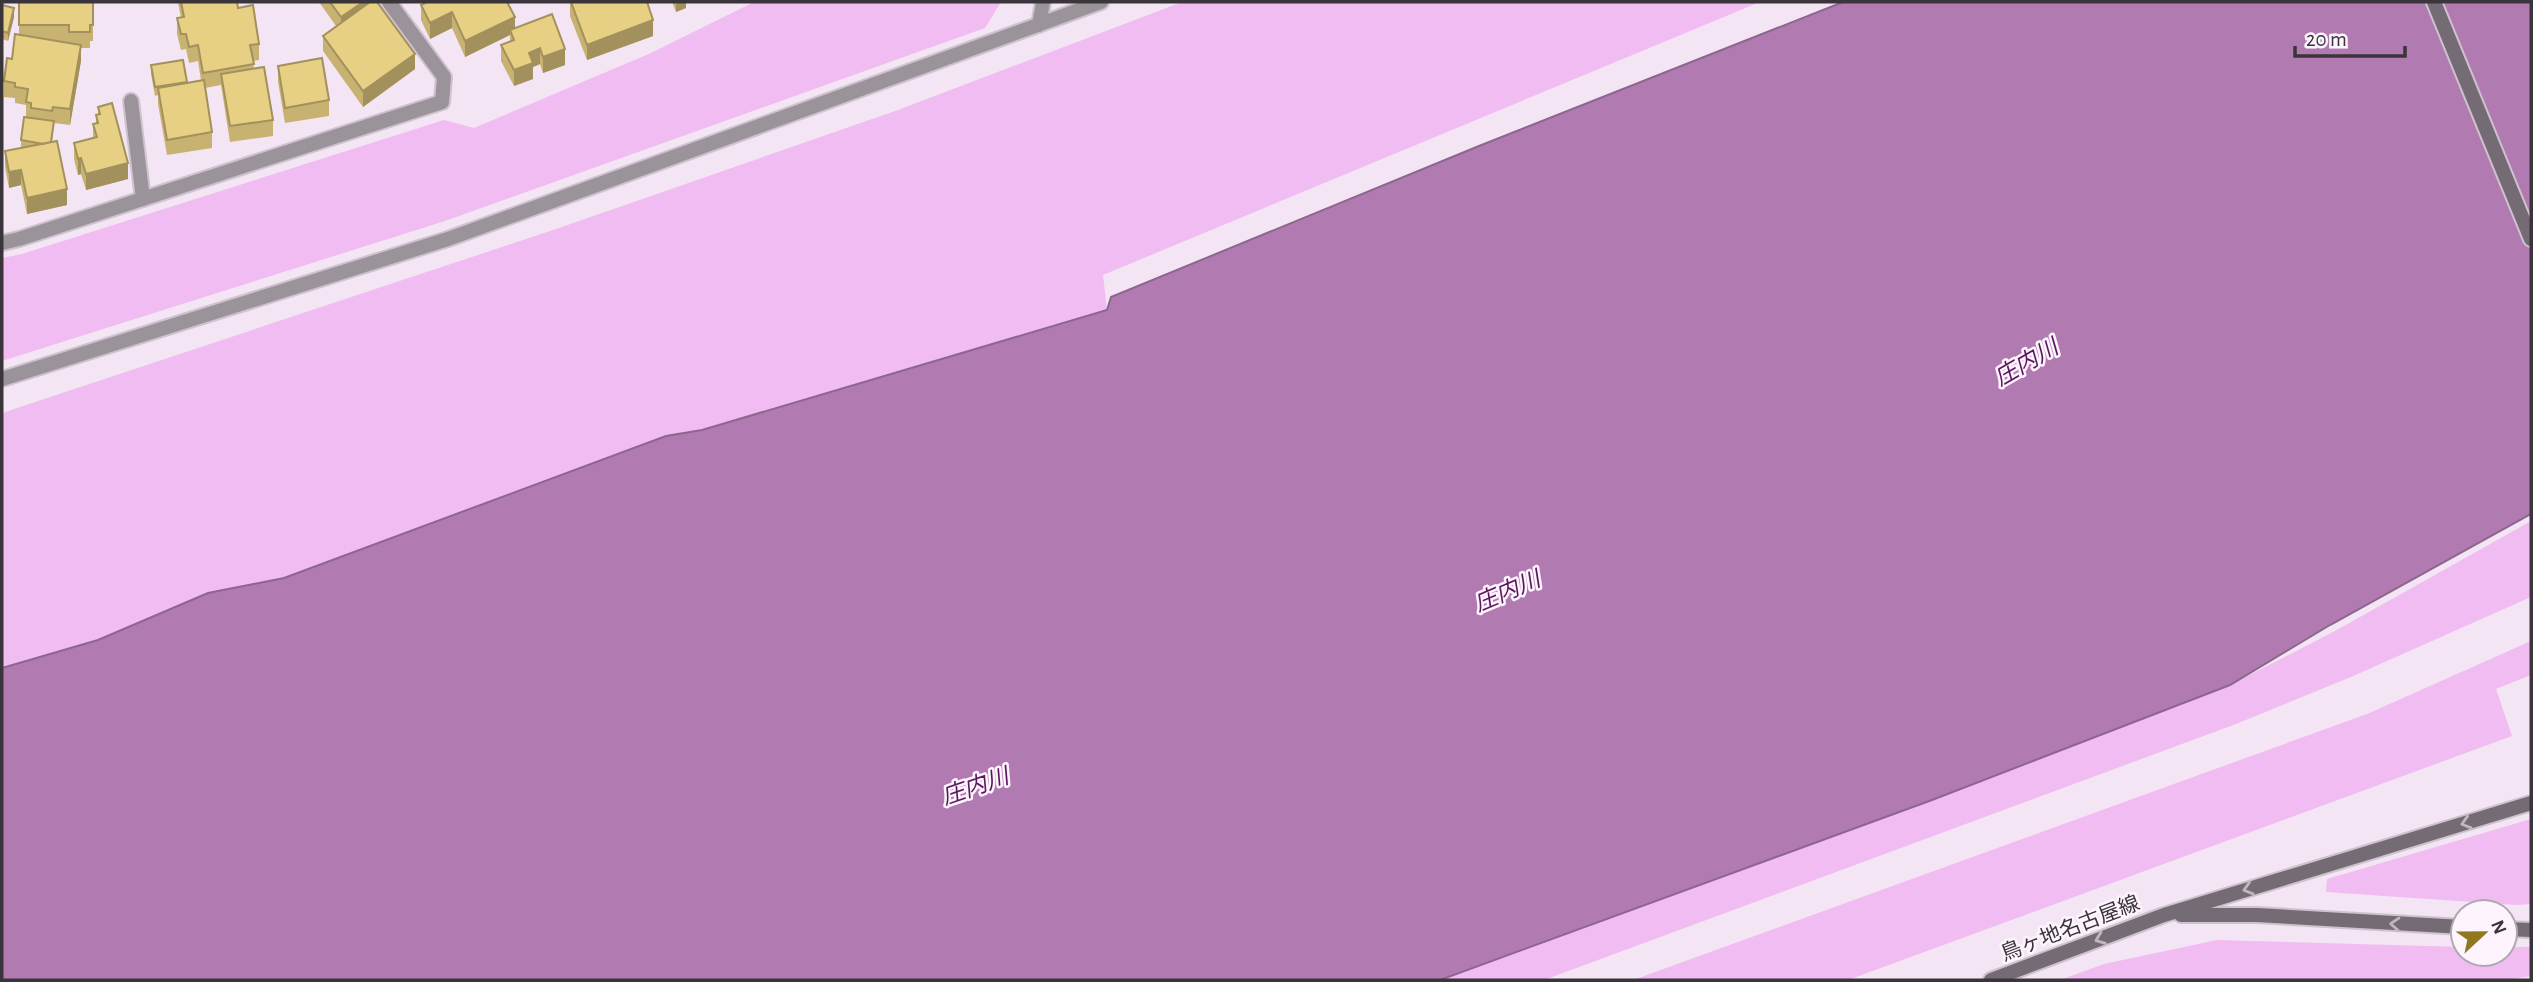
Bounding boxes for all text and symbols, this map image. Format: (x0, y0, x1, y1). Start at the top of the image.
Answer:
scale bar (2295, 14, 2405, 58)
text: 20 m (2306, 29, 2347, 50)
water label: 庄内川 (1990, 333, 2065, 391)
water label: 庄内川 (1471, 565, 1547, 616)
water label: 庄内川 (938, 762, 1015, 810)
one-way arrow (2460, 815, 2473, 829)
one-way arrow (2243, 881, 2255, 896)
street label: 鳥ヶ地名古屋線 (1997, 891, 2143, 965)
north arrow (2449, 898, 2519, 968)
one-way arrow (2389, 917, 2400, 932)
text: N (2487, 918, 2510, 937)
one-way arrow (2095, 931, 2107, 945)

